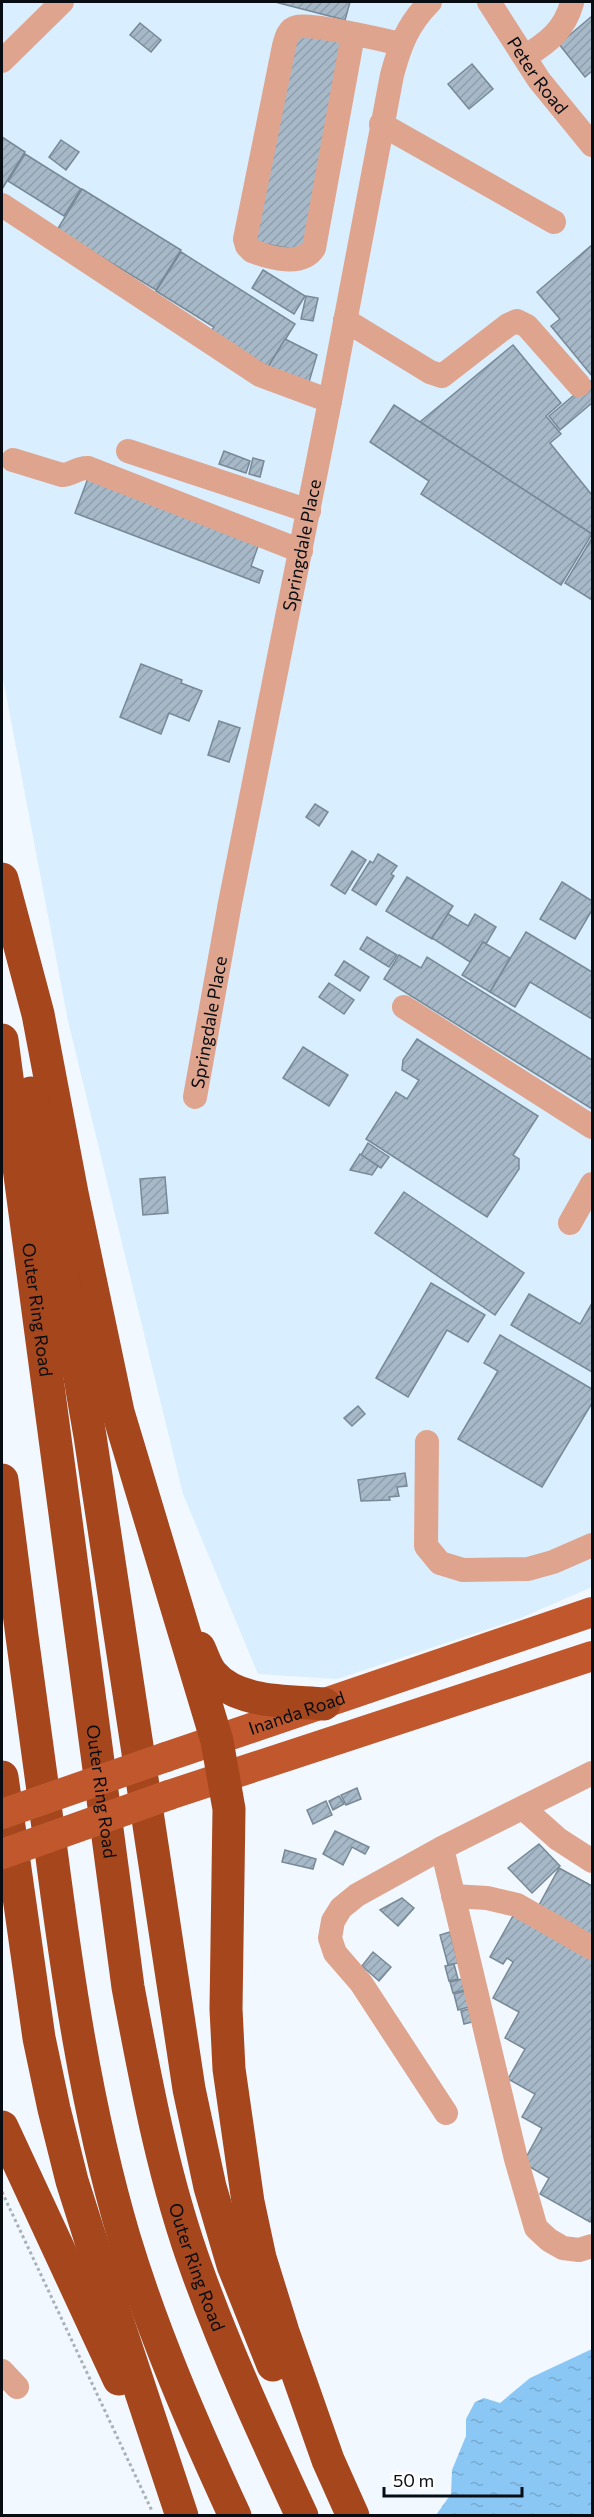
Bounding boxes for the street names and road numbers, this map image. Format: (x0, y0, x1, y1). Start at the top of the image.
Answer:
street label: Peter Road (503, 32, 573, 118)
street label: Springdale Place (277, 477, 325, 613)
street label: Springdale Place (186, 954, 231, 1090)
street label: Outer Ring Road (18, 1242, 58, 1378)
street label: Inanda Road (246, 1686, 348, 1739)
street label: Outer Ring Road (82, 1723, 122, 1859)
street label: Outer Ring Road (165, 2200, 230, 2334)

